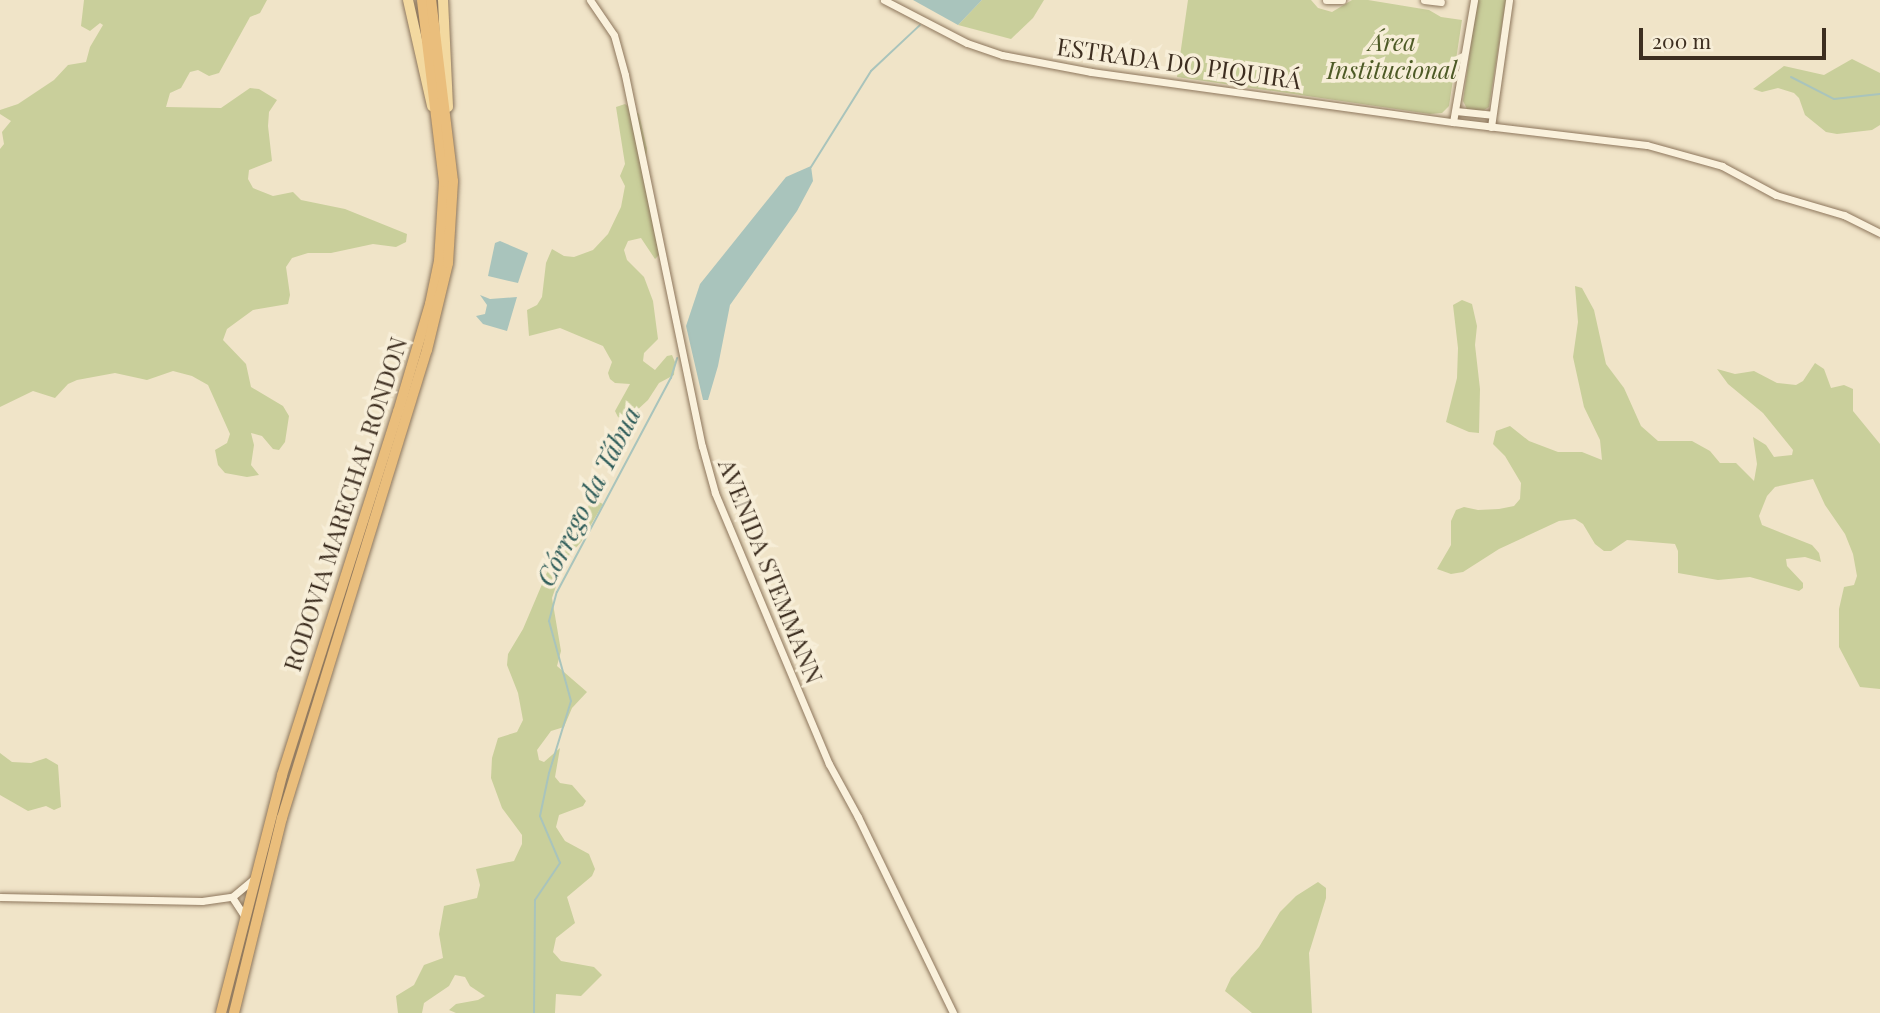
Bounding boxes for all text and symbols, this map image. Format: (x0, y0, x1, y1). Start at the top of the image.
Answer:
scale bar (1642, 14, 1829, 58)
text: 200 m (1652, 26, 1711, 54)
park label: Área Institucional (1327, 28, 1457, 84)
street label: ESTRADA DO PIQUIRÁ (1055, 32, 1303, 94)
street label: RODOVIA MARECHAL RONDON (277, 333, 413, 675)
water label: Córrego da Tábua (529, 401, 647, 591)
street label: AVENIDA STEMMANN (713, 455, 829, 687)

